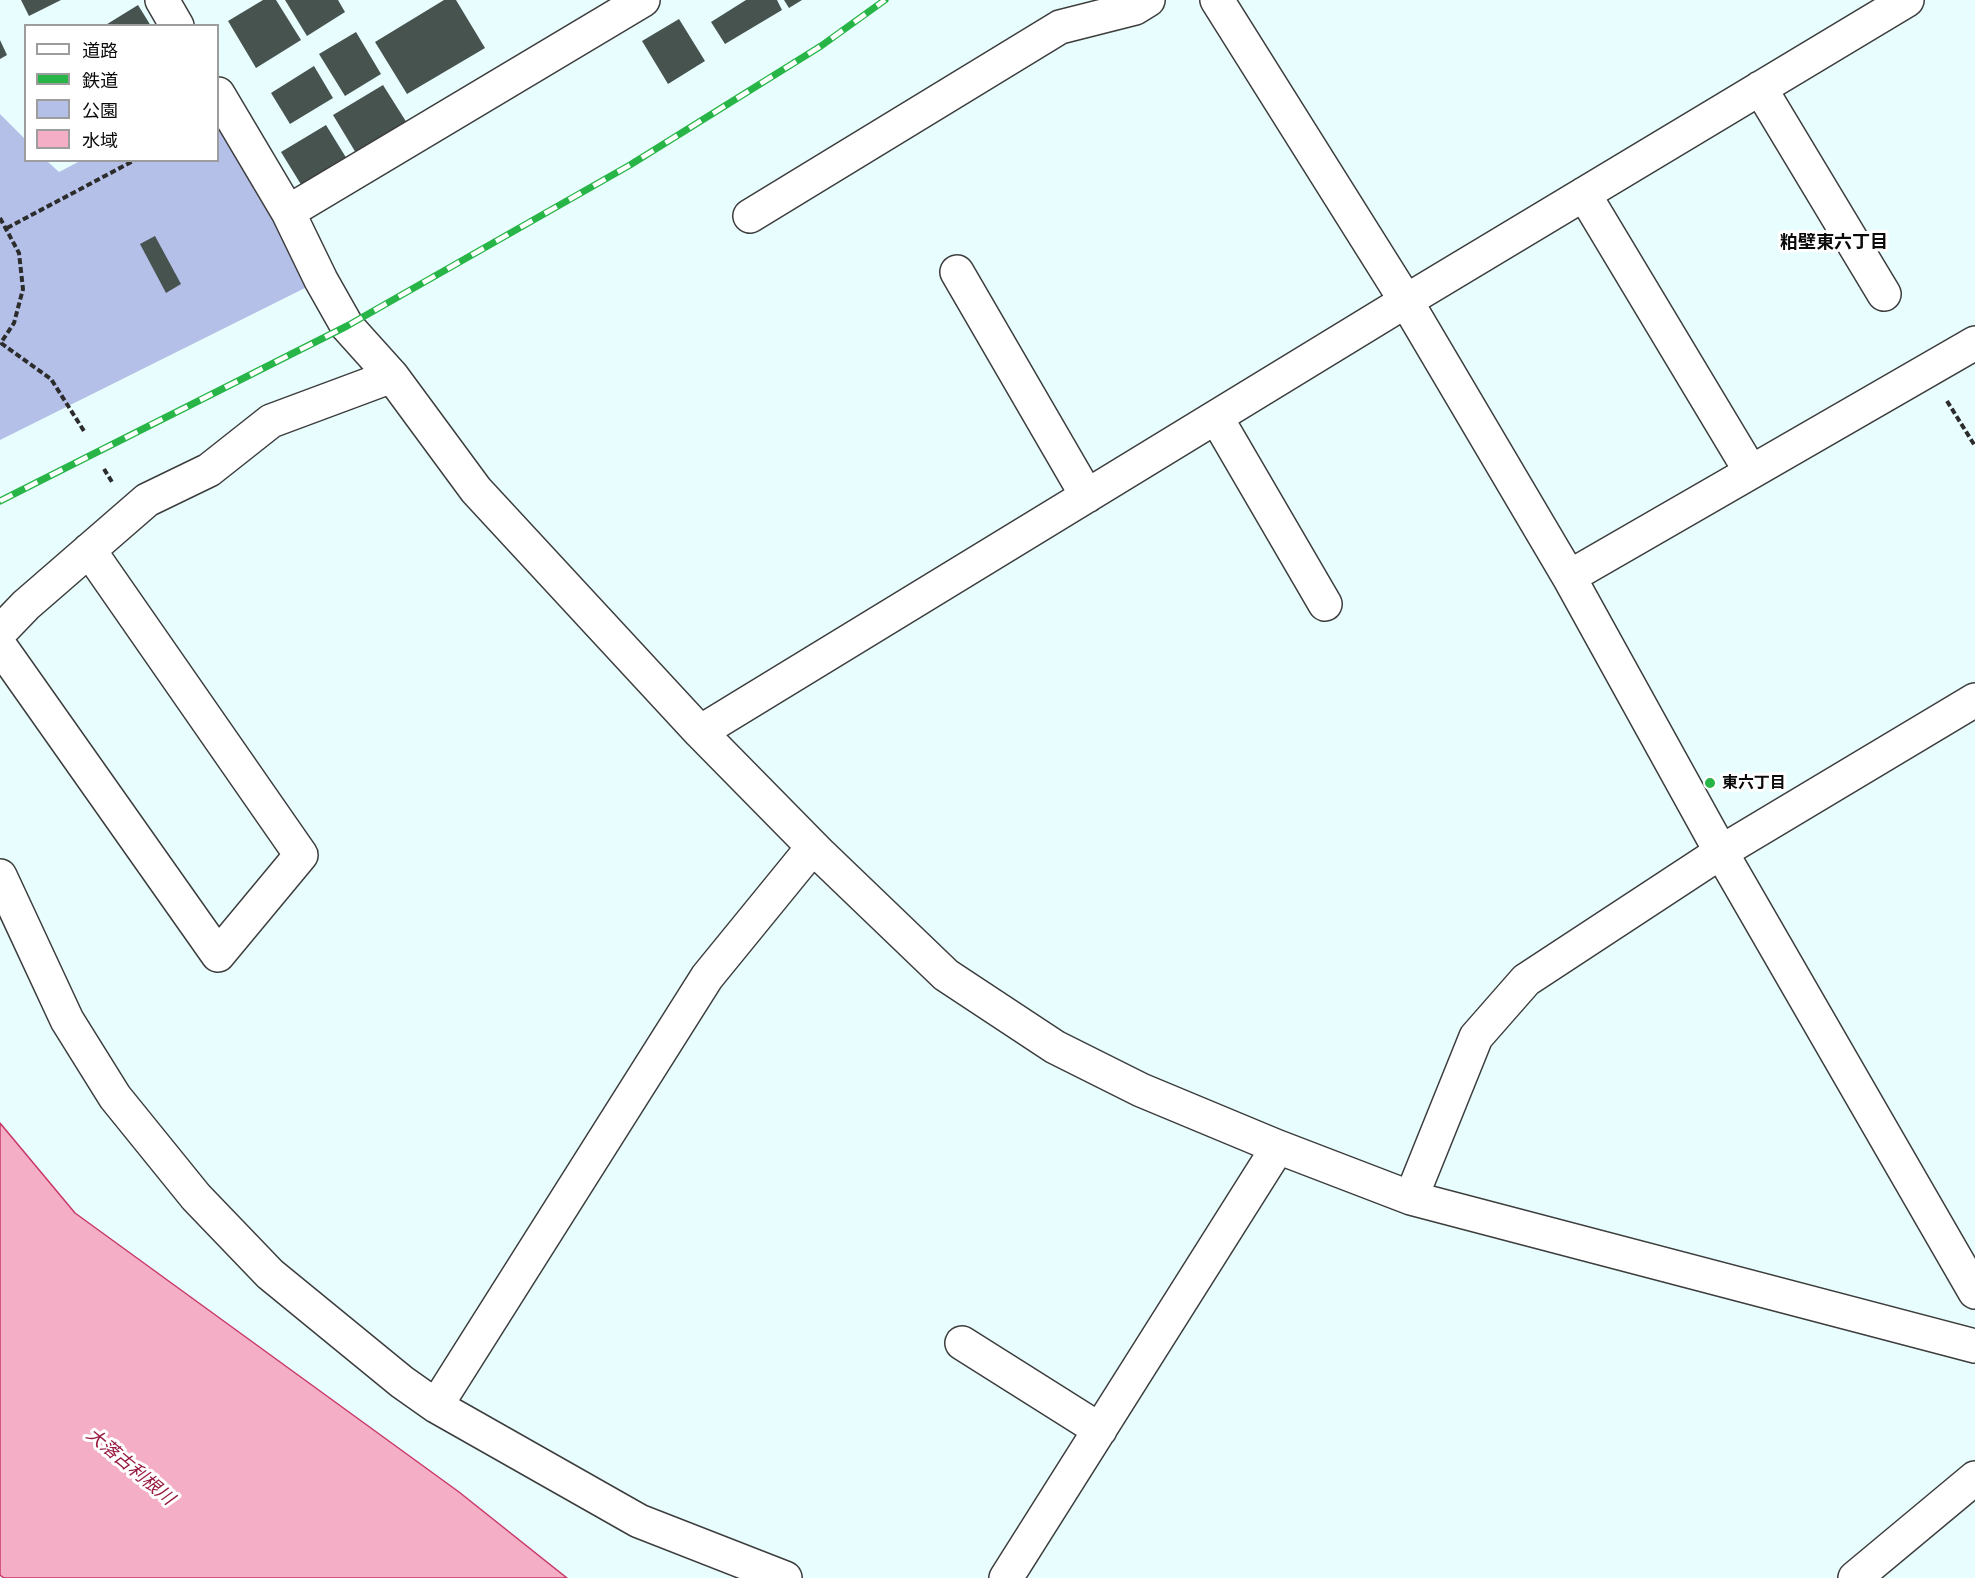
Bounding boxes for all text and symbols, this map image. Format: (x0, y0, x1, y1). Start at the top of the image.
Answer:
legend (24, 24, 219, 162)
text: 道路 (82, 38, 118, 62)
text: 鉄道 (82, 68, 118, 92)
text: 公園 (82, 98, 118, 122)
text: 水域 (82, 128, 118, 152)
district label: 粕壁東六丁目 (1780, 232, 1888, 254)
place label: 東六丁目 (1722, 773, 1786, 793)
marker: 東六丁目 (1703, 776, 1717, 790)
water label: 大落古利根川 (82, 1424, 178, 1510)

